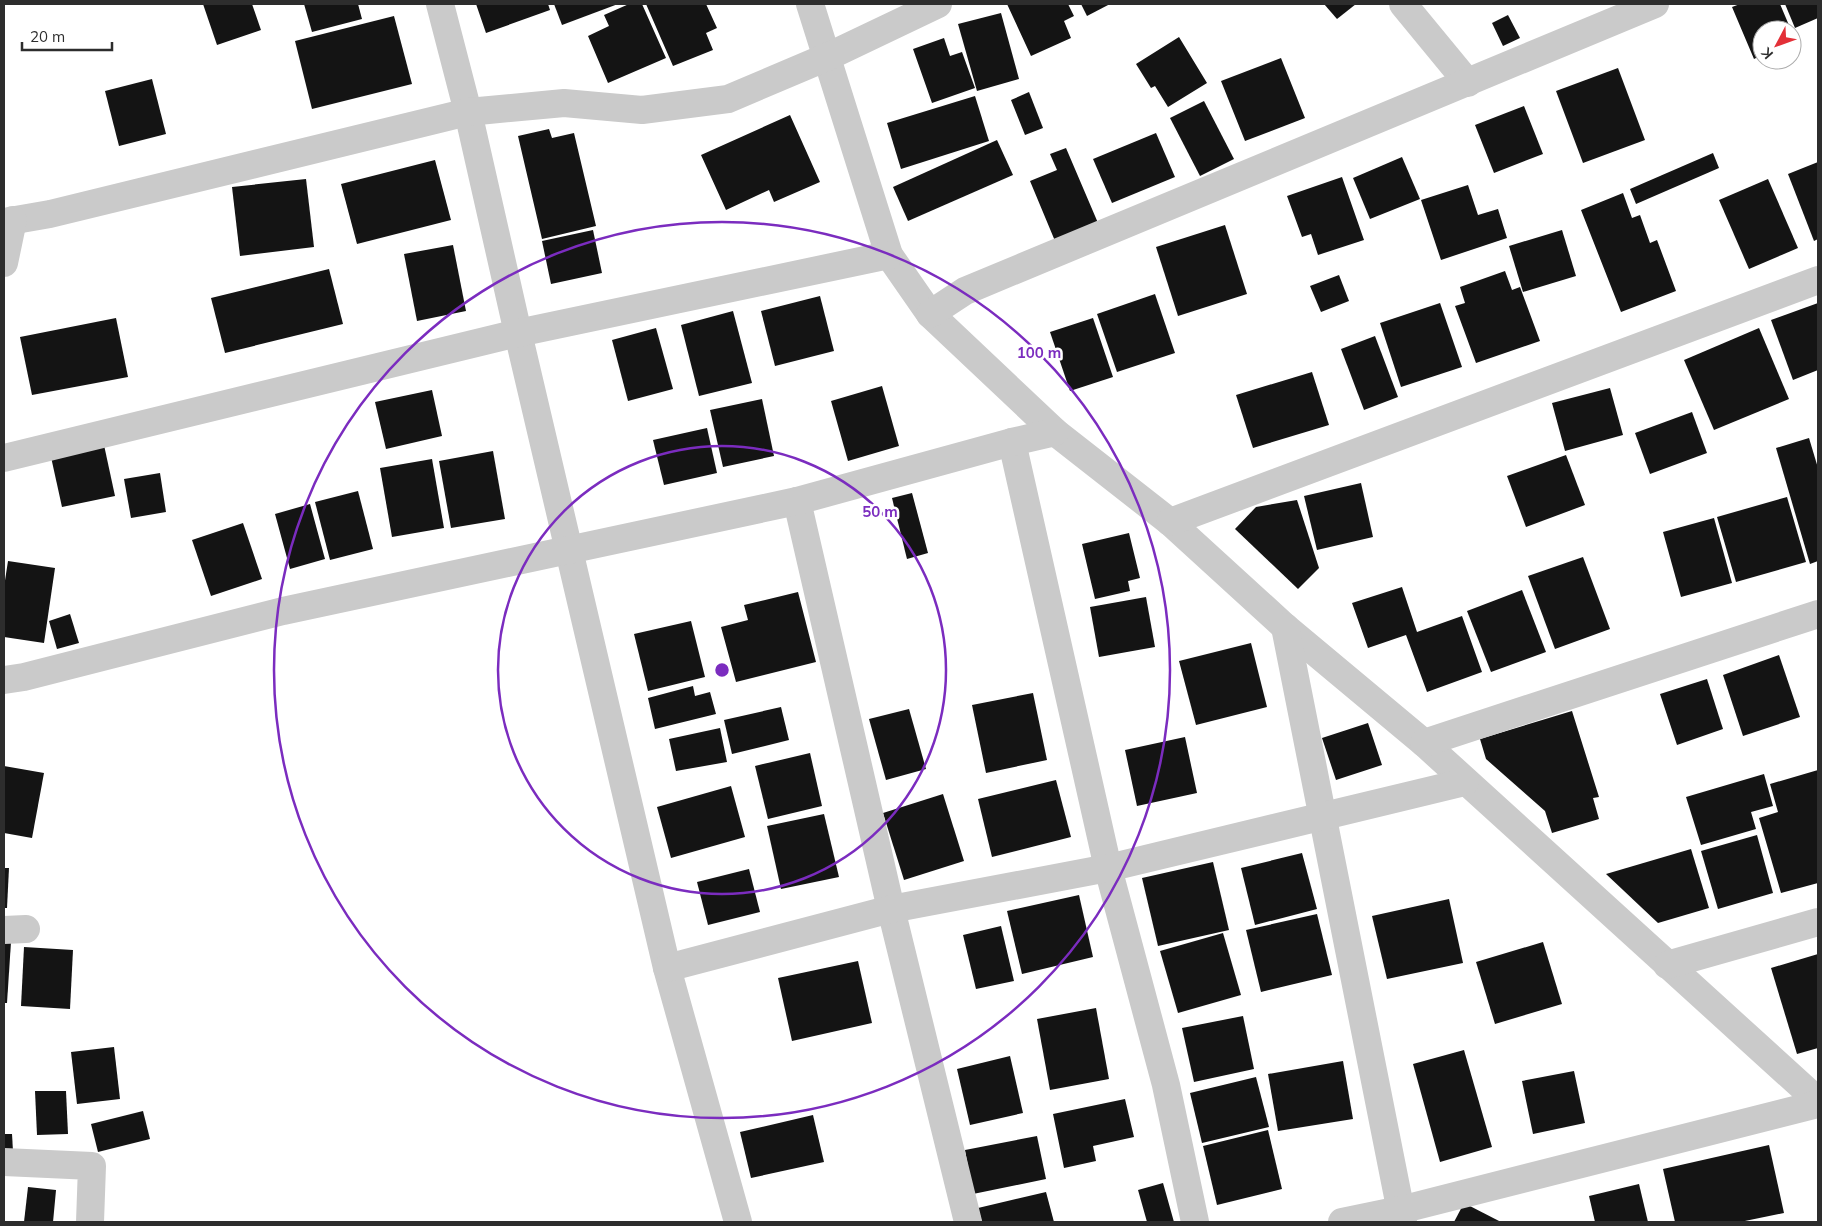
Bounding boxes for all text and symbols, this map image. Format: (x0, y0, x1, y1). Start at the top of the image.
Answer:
scale bar (22, 20, 112, 52)
north arrow (1752, 20, 1802, 70)
text: 20 m (30, 27, 65, 46)
text: K (1757, 44, 1777, 63)
text: 100 m (1017, 343, 1061, 362)
text: 50 m (862, 502, 898, 521)
centre of rings (713, 661, 731, 679)

